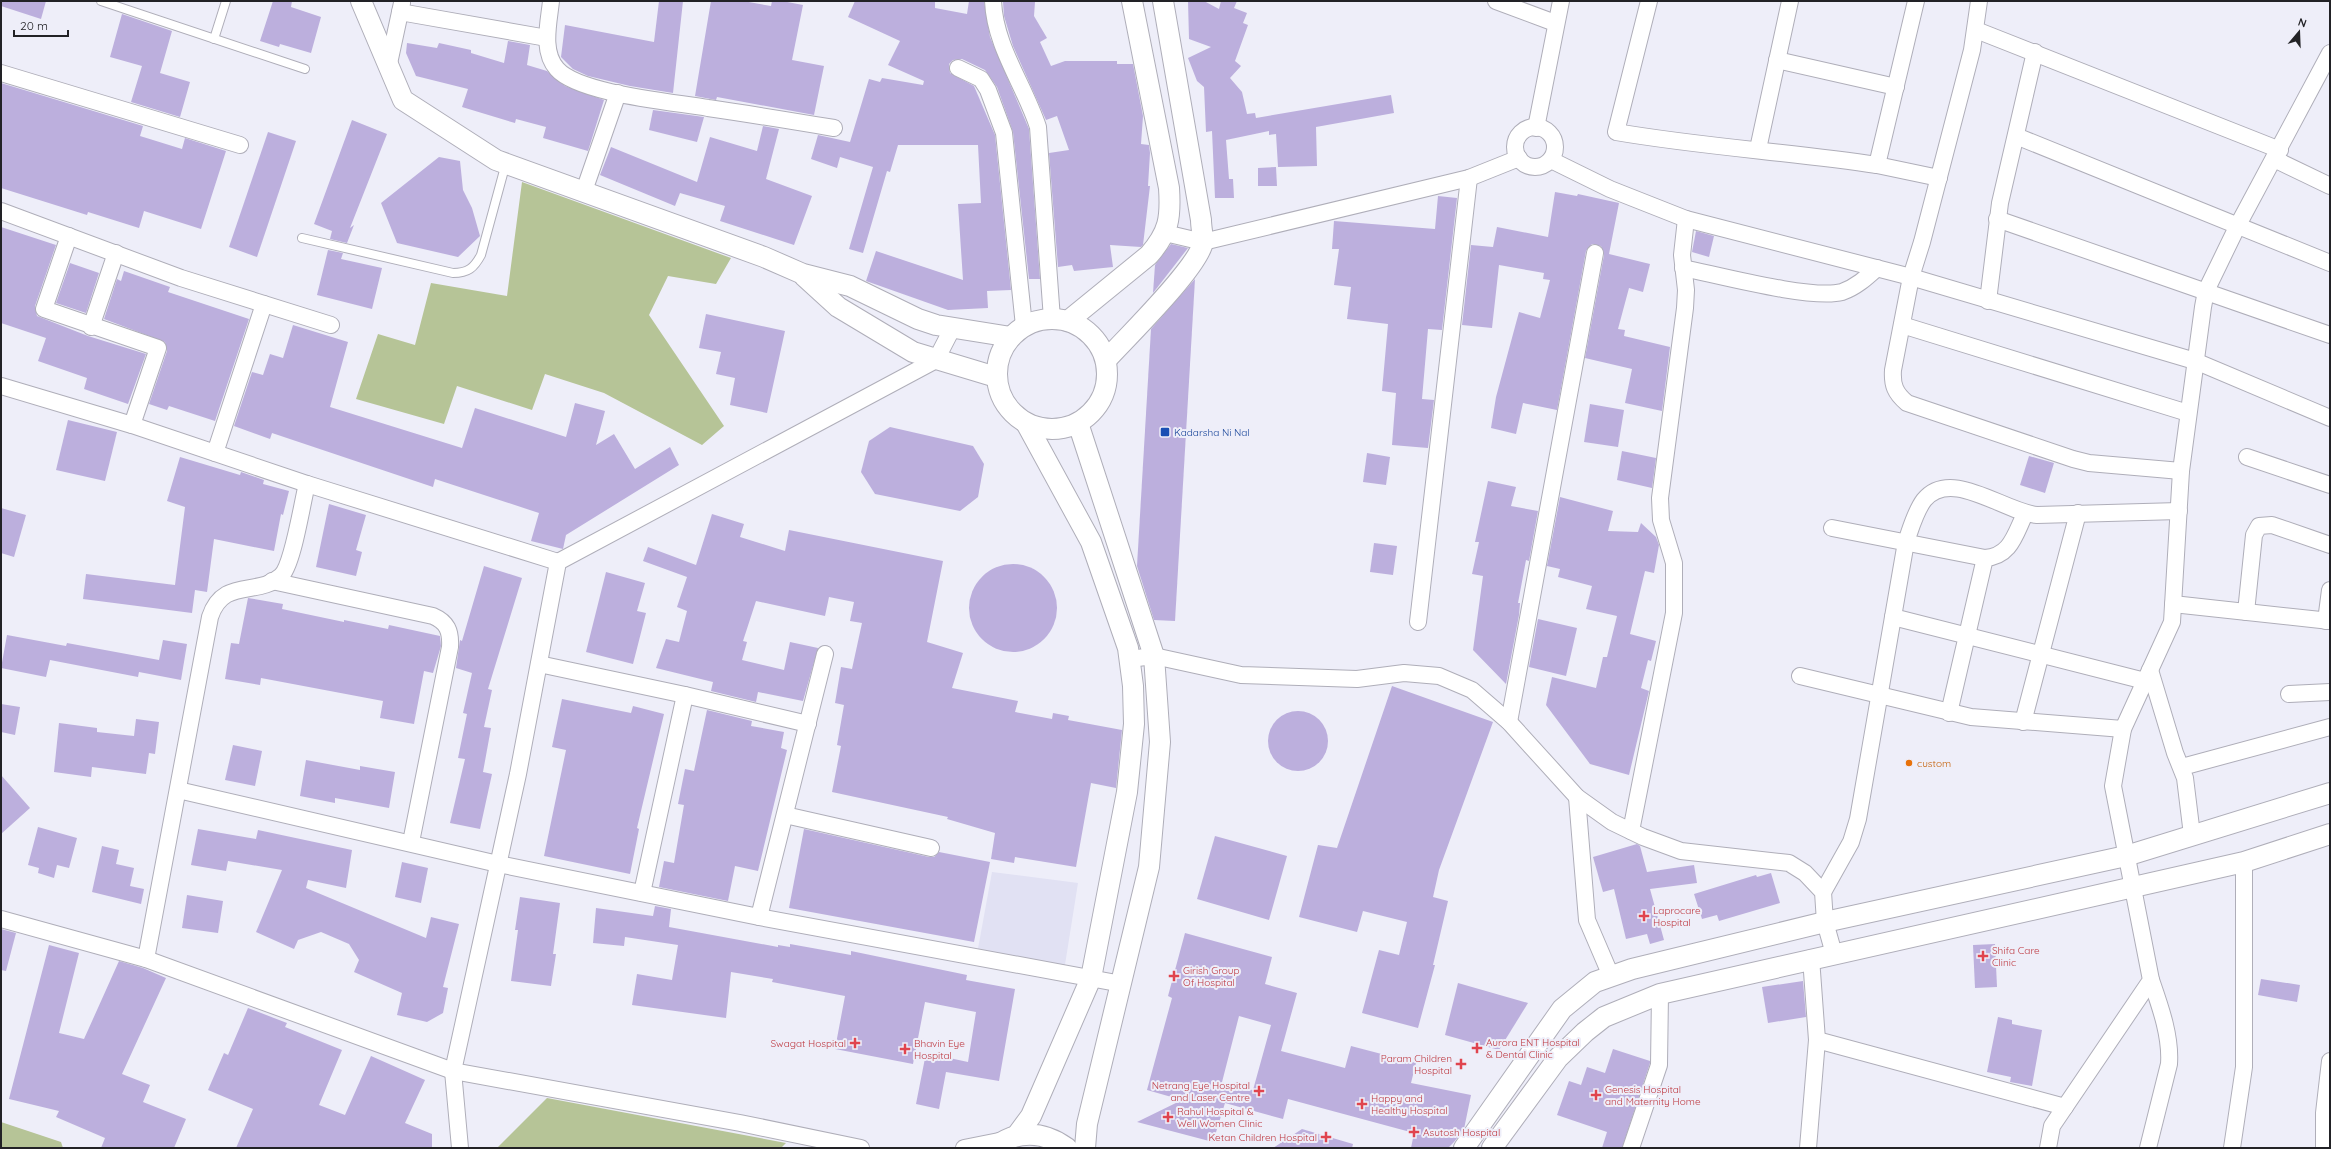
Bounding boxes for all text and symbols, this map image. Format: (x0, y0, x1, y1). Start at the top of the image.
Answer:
scale bar (14, 12, 68, 38)
north arrow (2279, 12, 2319, 52)
text: N (2296, 15, 2308, 30)
text: 20 m (20, 18, 48, 33)
marker: Kadarsha Ni Nal (1159, 426, 1171, 438)
place label: Kadarsha Ni Nal (1174, 426, 1250, 439)
place label: custom (1917, 757, 1951, 770)
marker: custom (1904, 758, 1914, 768)
place label: Laprocare Hospital (1653, 904, 1701, 929)
marker: Laprocare Hospital (1638, 910, 1650, 922)
place label: Shifa Care Clinic (1992, 944, 2040, 969)
marker: Shifa Care Clinic (1977, 950, 1989, 962)
place label: Girish Group Of Hospital (1183, 964, 1240, 989)
marker: Girish Group Of Hospital (1168, 970, 1180, 982)
place label: Aurora ENT Hospital & Dental Clinic (1486, 1036, 1580, 1061)
place label: Swagat Hospital (771, 1037, 846, 1050)
marker: Swagat Hospital (849, 1037, 861, 1049)
place label: Bhavin Eye Hospital (914, 1037, 965, 1062)
marker: Aurora ENT Hospital & Dental Clinic (1471, 1042, 1483, 1054)
marker: Bhavin Eye Hospital (899, 1043, 911, 1055)
place label: Param Children Hospital (1381, 1052, 1452, 1077)
marker: Param Children Hospital (1455, 1058, 1467, 1070)
place label: Netrang Eye Hospital and Laser Centre (1152, 1079, 1250, 1104)
place label: Genesis Hospital and Maternity Home (1605, 1083, 1701, 1108)
marker: Netrang Eye Hospital and Laser Centre (1253, 1085, 1265, 1097)
marker: Genesis Hospital and Maternity Home (1590, 1089, 1602, 1101)
place label: Happy and Healthy Hospital (1371, 1092, 1448, 1117)
marker: Happy and Healthy Hospital (1356, 1098, 1368, 1110)
place label: Rahul Hospital & Well Women Clinic (1177, 1105, 1262, 1130)
marker: Rahul Hospital & Well Women Clinic (1162, 1111, 1174, 1123)
marker: Asutosh Hospital (1408, 1126, 1420, 1138)
place label: Asutosh Hospital (1423, 1126, 1500, 1139)
place label: Ketan Children Hospital (1209, 1131, 1317, 1144)
marker: Ketan Children Hospital (1320, 1131, 1332, 1143)

